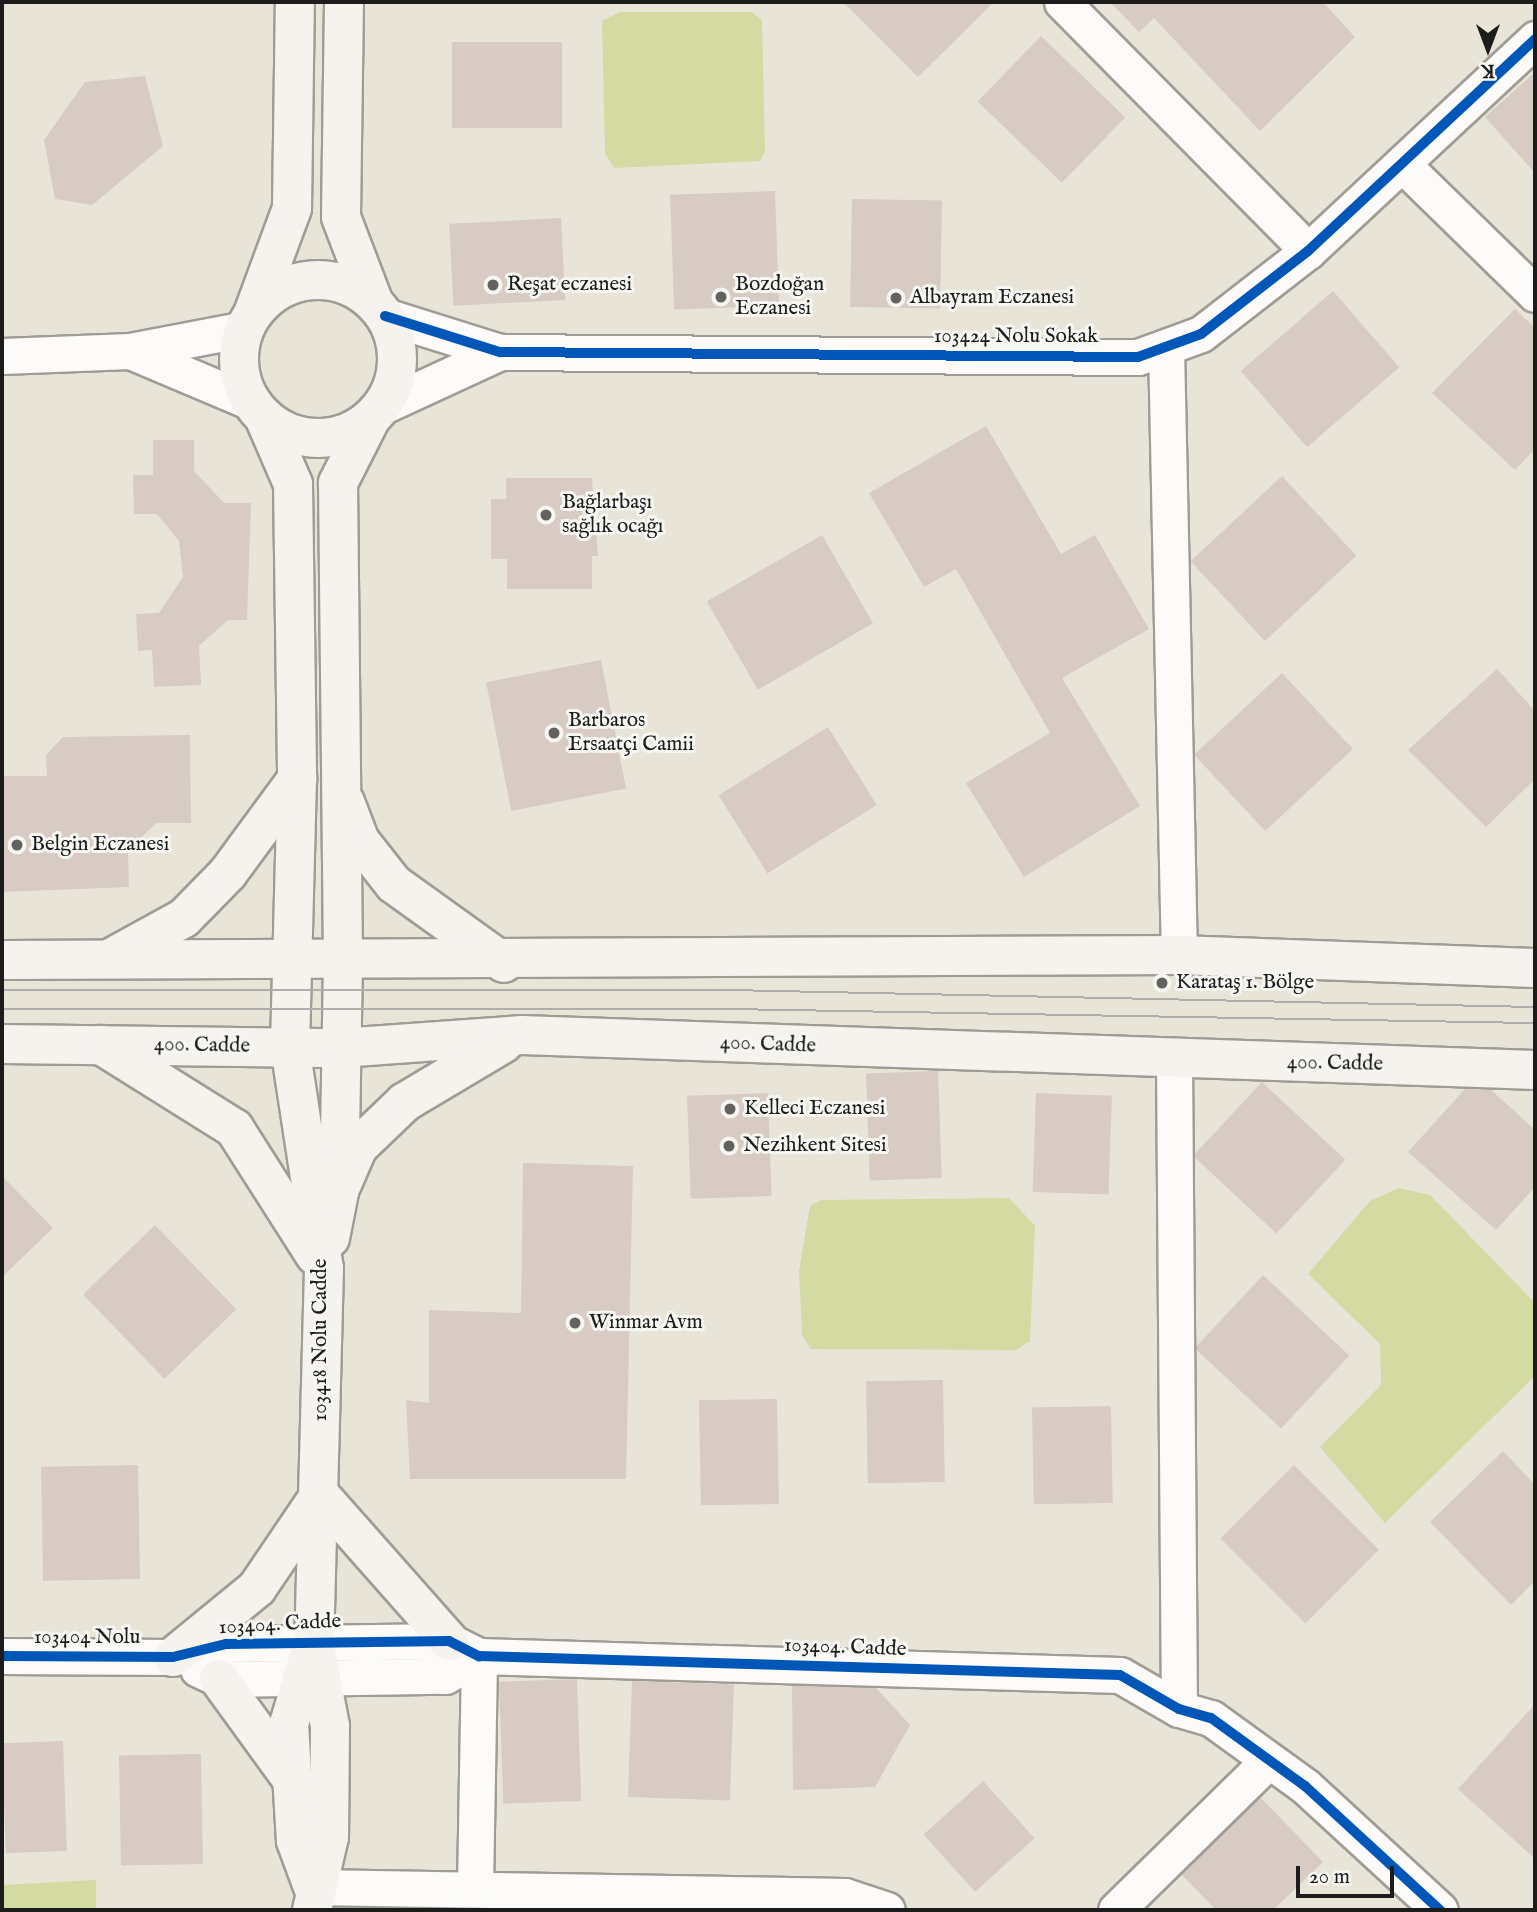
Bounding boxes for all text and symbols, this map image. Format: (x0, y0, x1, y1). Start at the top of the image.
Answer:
north arrow (1453, 14, 1523, 84)
text: K (1481, 58, 1495, 82)
place label: Reşat eczanesi (507, 272, 632, 298)
place label: Bozdoğan Eczanesi (735, 272, 824, 322)
marker: Reşat eczanesi (485, 277, 501, 293)
place label: Albayram Eczanesi (910, 285, 1074, 311)
marker: Bozdoğan Eczanesi (713, 289, 729, 305)
marker: Albayram Eczanesi (888, 290, 904, 306)
street label: 103424 Nolu Sokak (934, 324, 1098, 350)
place label: Bağlarbaşı sağlık ocağı (562, 490, 663, 540)
marker: Bağlarbaşı sağlık ocağı (536, 505, 556, 525)
place label: Barbaros Ersaatçi Camii (568, 708, 694, 758)
marker: Barbaros Ersaatçi Camii (546, 725, 562, 741)
place label: Belgin Eczanesi (31, 832, 169, 858)
marker: Belgin Eczanesi (9, 837, 25, 853)
place label: Karataş 1. Bölge (1176, 970, 1314, 996)
marker: Karataş 1. Bölge (1154, 975, 1170, 991)
street label: 400. Cadde (720, 1031, 816, 1059)
street label: 400. Cadde (154, 1033, 250, 1059)
street label: 400. Cadde (1287, 1051, 1383, 1077)
place label: Kelleci Eczanesi (744, 1096, 885, 1122)
marker: Kelleci Eczanesi (722, 1101, 738, 1117)
place label: Nezihkent Sitesi (743, 1133, 887, 1159)
marker: Nezihkent Sitesi (721, 1138, 737, 1154)
street label: 103418 Nolu Cadde (308, 1259, 334, 1421)
place label: Winmar Avm (589, 1310, 703, 1336)
marker: Winmar Avm (567, 1315, 583, 1331)
street label: 103404. Cadde (218, 1609, 342, 1641)
street label: 103404 Nolu (34, 1625, 140, 1651)
street label: 103404. Cadde (783, 1633, 907, 1663)
scale bar (1299, 1853, 1397, 1897)
text: 20 m (1309, 1864, 1350, 1891)

